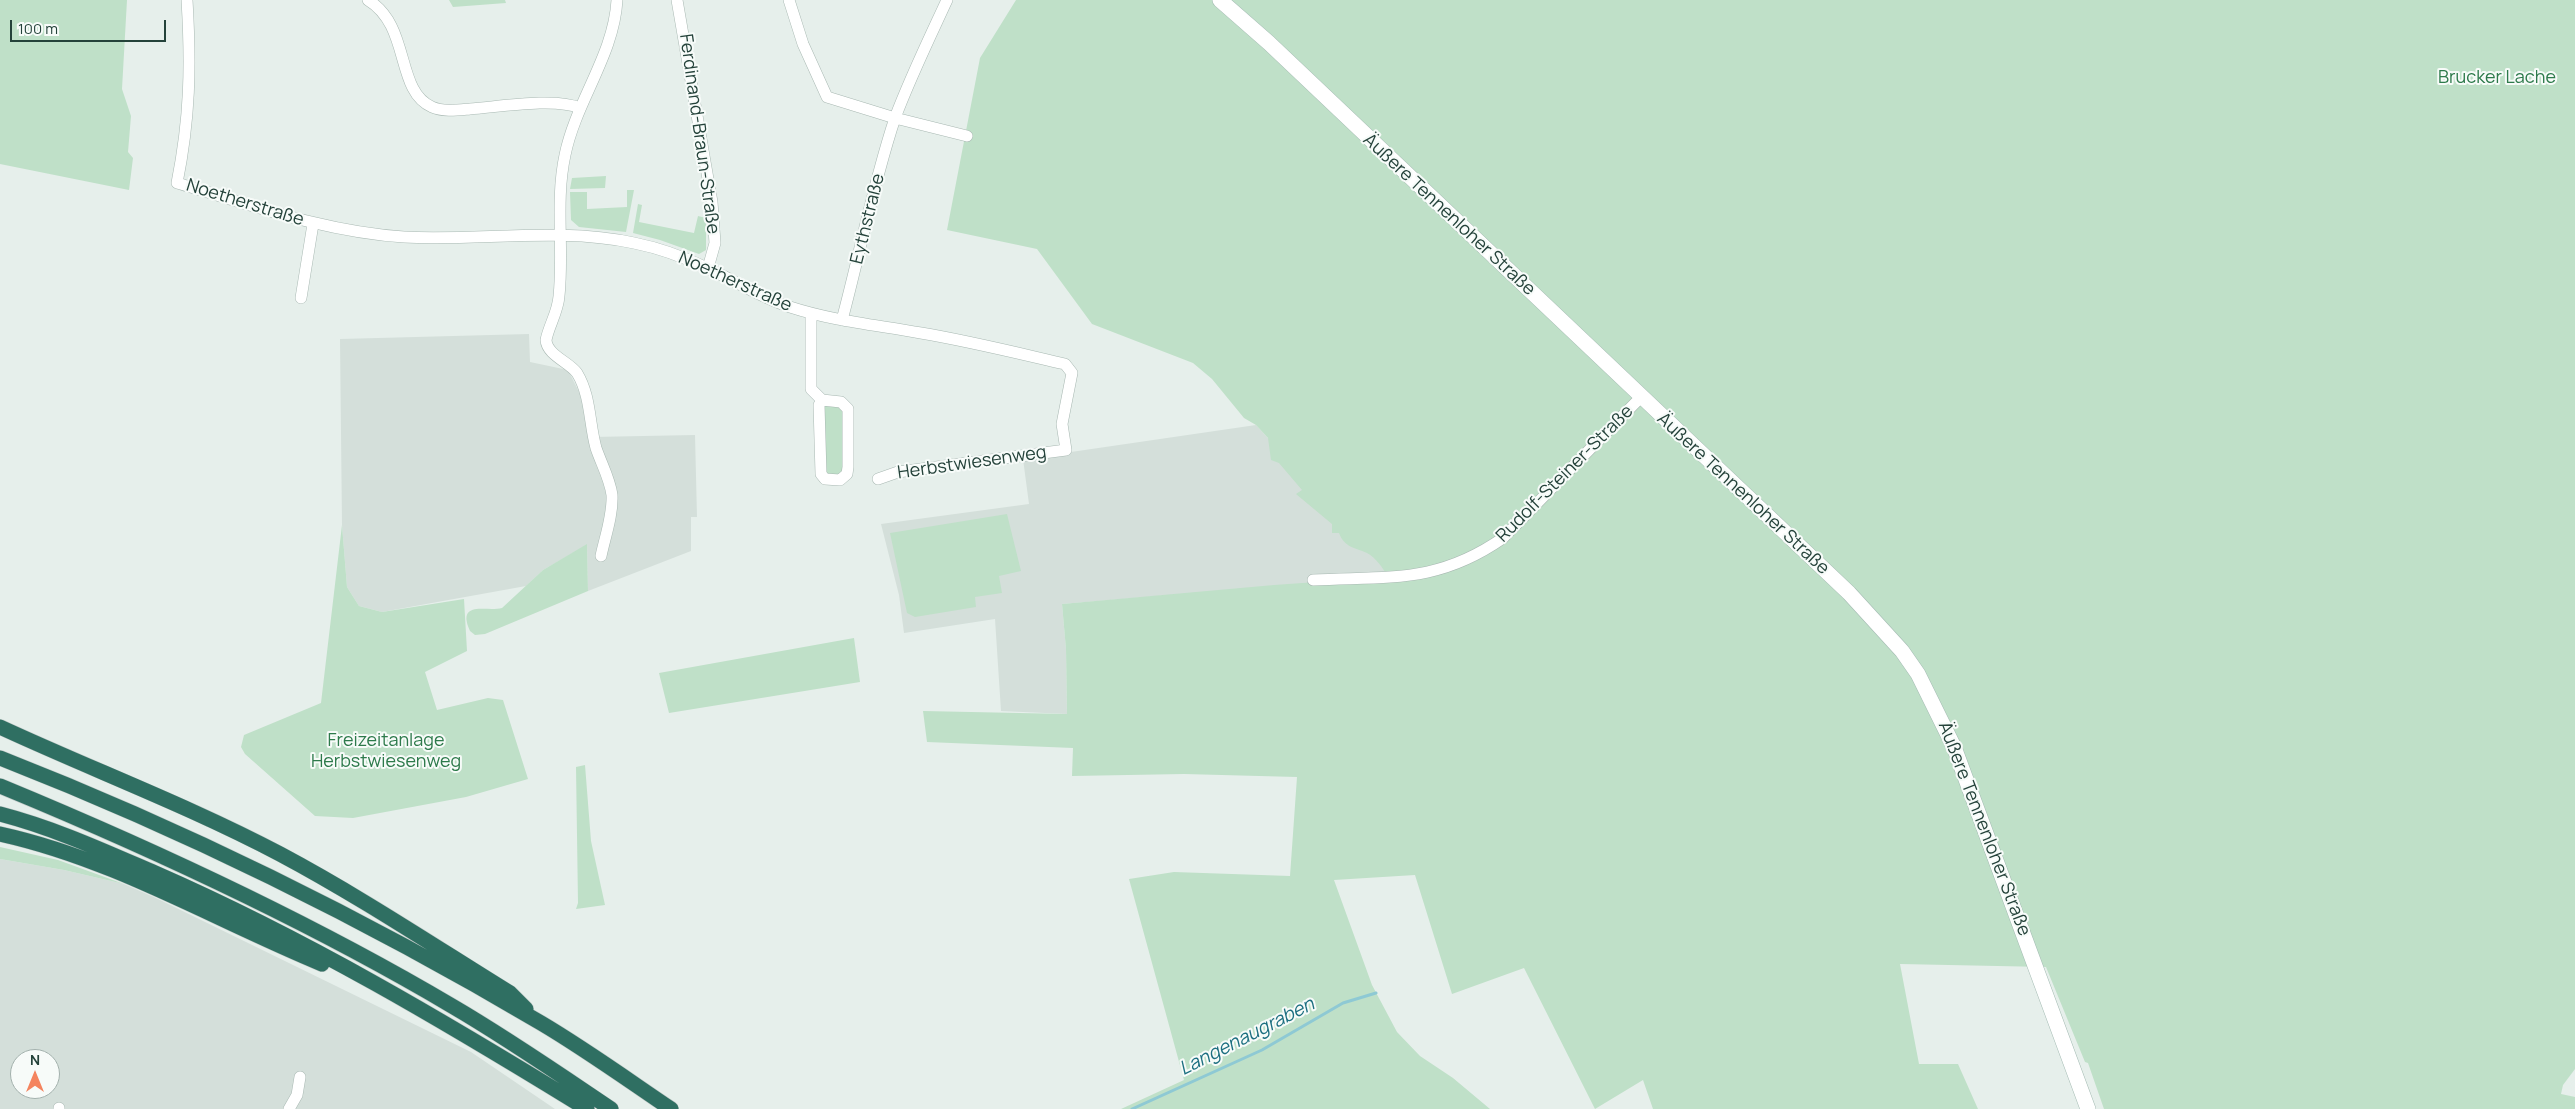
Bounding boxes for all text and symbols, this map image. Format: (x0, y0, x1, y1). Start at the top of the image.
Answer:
scale bar (12, 10, 169, 42)
text: 100 m (18, 18, 58, 39)
street label: Ferdinand-Braun-Straße (674, 33, 724, 235)
park label: Brucker Lache (2438, 67, 2556, 89)
street label: Äußere Tennenloher Straße (1358, 130, 1540, 300)
street label: Eythstraße (846, 172, 890, 266)
street label: Noetherstraße (183, 175, 307, 231)
street label: Noetherstraße (675, 247, 795, 317)
street label: Rudolf-Steiner-Straße (1492, 401, 1638, 547)
street label: Äußere Tennenloher Straße (1652, 409, 1834, 579)
street label: Herbstwiesenweg (896, 442, 1048, 484)
street label: Äußere Tennenloher Straße (1933, 719, 2035, 939)
park label: Freizeitanlage Herbstwiesenweg (311, 730, 461, 772)
water label: Langenaugraben (1176, 993, 1318, 1081)
north arrow (10, 1049, 60, 1099)
text: N (30, 1050, 40, 1069)

